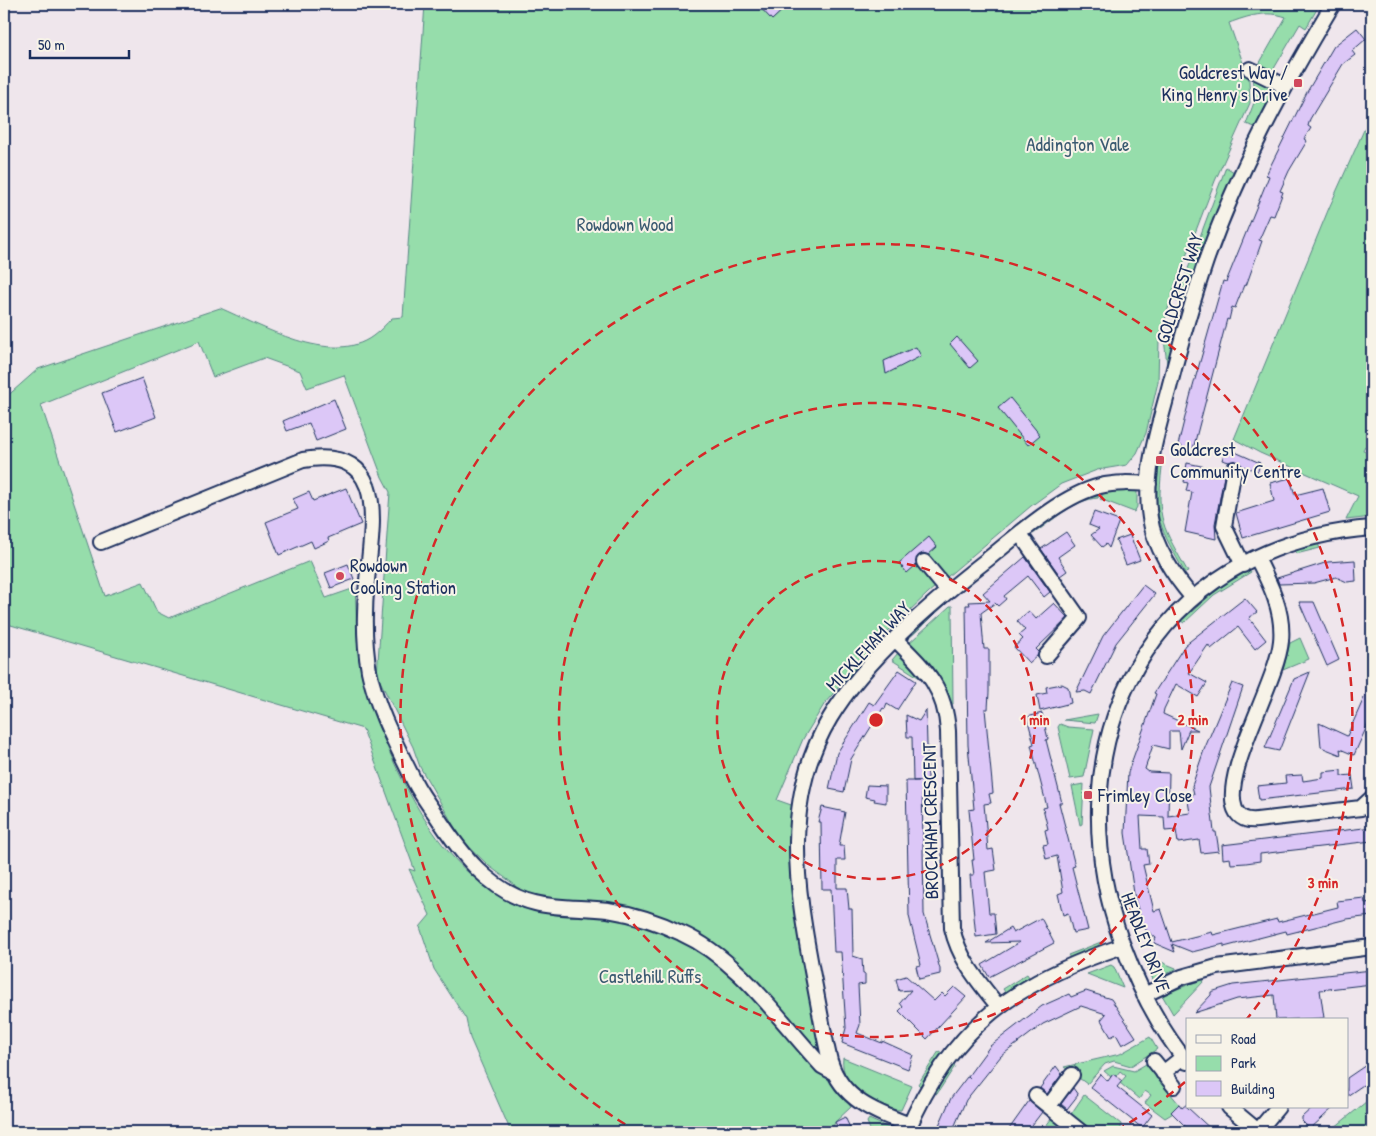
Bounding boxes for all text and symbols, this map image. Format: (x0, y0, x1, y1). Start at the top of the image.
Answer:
scale bar (30, 28, 129, 60)
text: 50 m (38, 34, 65, 55)
place label: Goldcrest Way / King Henry's Drive (1161, 59, 1288, 107)
marker: Goldcrest Way / King Henry's Drive (1292, 77, 1304, 89)
park label: Addington Vale (1026, 131, 1130, 157)
park label: Rowdown Wood (577, 211, 674, 237)
street label: GOLDCREST WAY (1149, 229, 1209, 347)
place label: Goldcrest Community Centre (1170, 436, 1302, 484)
marker: Goldcrest Community Centre (1154, 454, 1166, 466)
place label: Rowdown Cooling Station (350, 552, 456, 600)
marker: Rowdown Cooling Station (334, 570, 346, 582)
street label: MICKLEHAM WAY (819, 595, 917, 697)
text: 1 min (1020, 709, 1050, 730)
text: 2 min (1178, 709, 1209, 730)
centre of rings (867, 711, 885, 729)
street label: BROCKHAM CRESCENT (916, 741, 944, 900)
place label: Frimley Close (1097, 782, 1193, 808)
marker: Frimley Close (1082, 789, 1094, 801)
text: 3 min (1308, 872, 1338, 893)
street label: HEADLEY DRIVE (1115, 888, 1177, 996)
park label: Castlehill Ruffs (599, 963, 701, 989)
legend (1186, 1018, 1348, 1108)
text: Road (1231, 1028, 1256, 1049)
text: Park (1231, 1052, 1256, 1073)
text: Building (1231, 1078, 1275, 1099)

